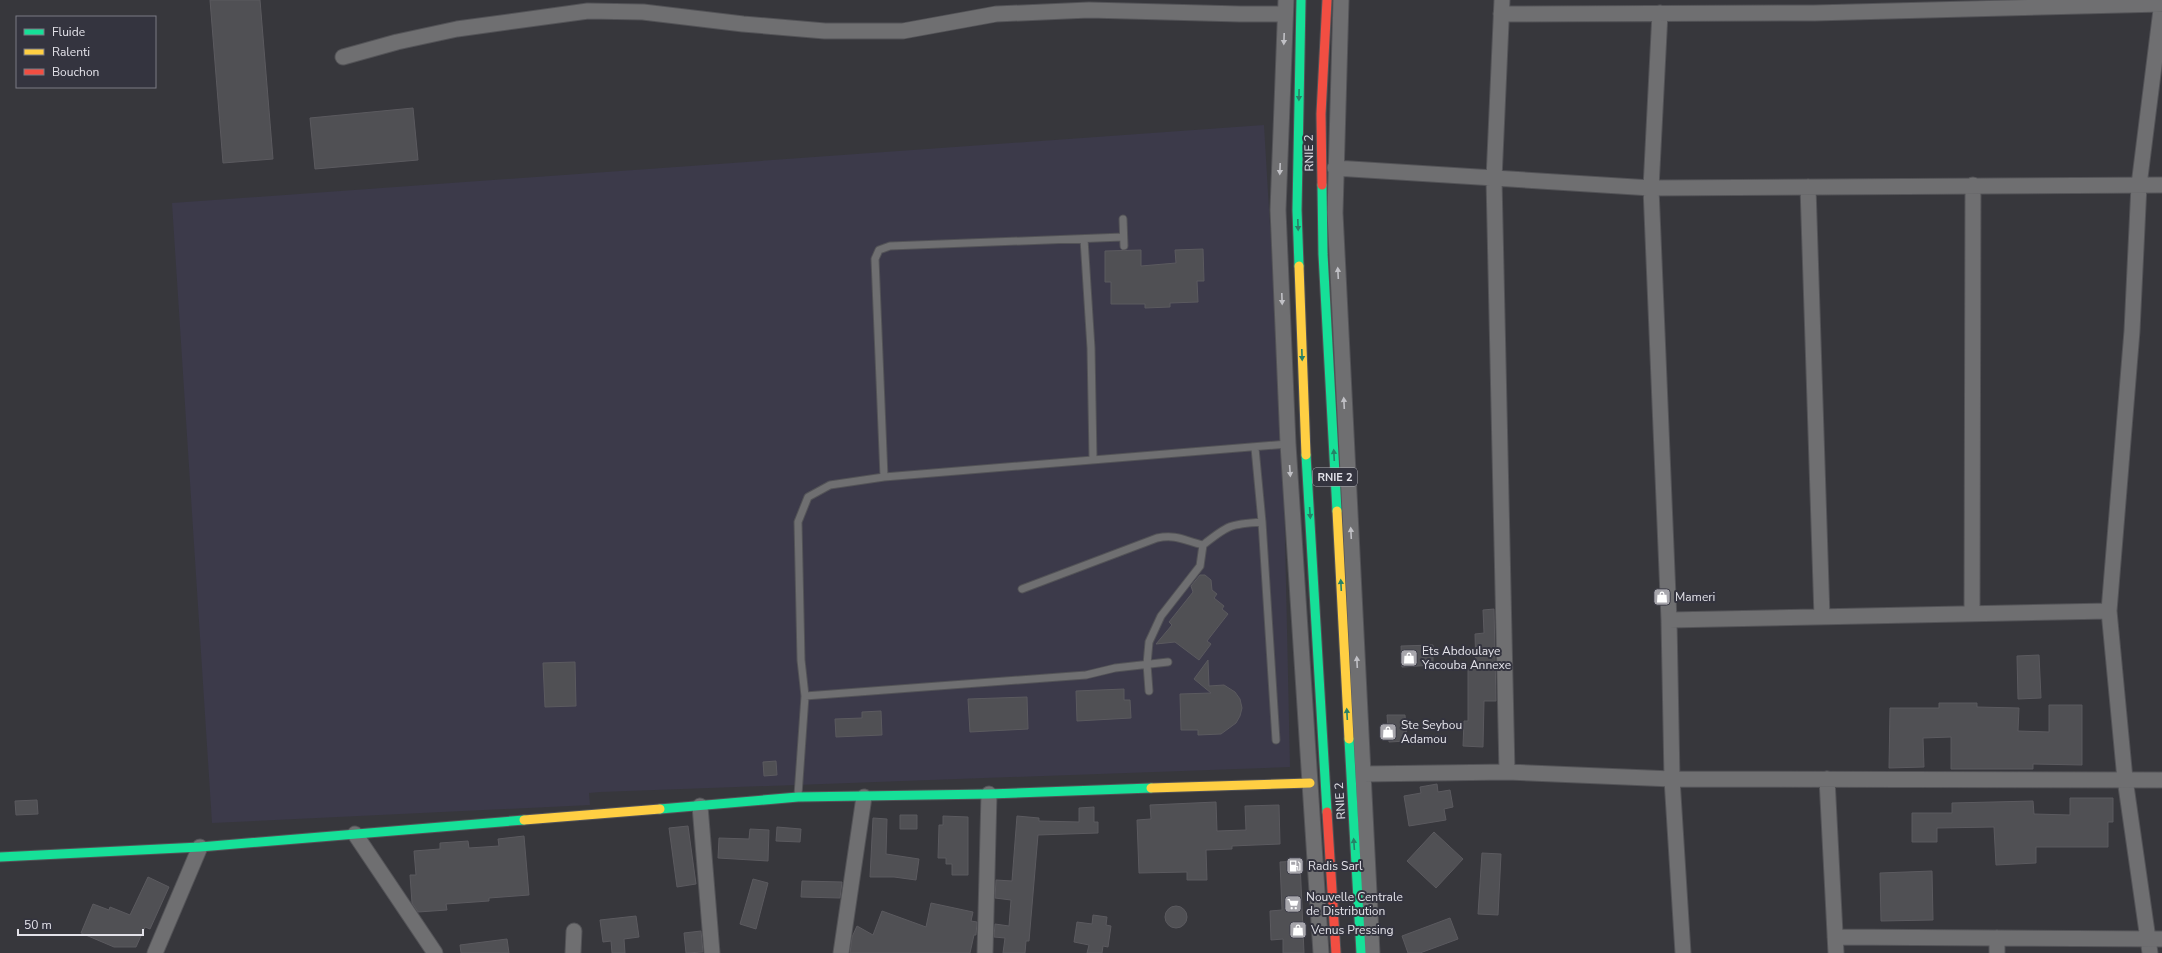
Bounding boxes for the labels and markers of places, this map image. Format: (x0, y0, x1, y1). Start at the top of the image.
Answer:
shop icon: Mameri (1652, 587, 1672, 607)
place label: Mameri (1675, 589, 1715, 605)
place label: Ets Abdoulaye Yacouba Annexe (1421, 643, 1511, 673)
shop icon: Ets Abdoulaye Yacouba Annexe (1399, 648, 1419, 668)
place label: Ste Seybou Adamou (1401, 717, 1462, 747)
shop icon: Ste Seybou Adamou (1378, 722, 1398, 742)
fuel station icon: Radis Sarl (1285, 856, 1305, 876)
place label: Radis Sarl (1308, 858, 1363, 874)
place label: Nouvelle Centrale de Distribution (1306, 889, 1403, 919)
supermarket icon: Nouvelle Centrale de Distribution (1283, 894, 1303, 914)
shop icon: Venus Pressing (1288, 920, 1308, 940)
place label: Venus Pressing (1310, 922, 1394, 938)

